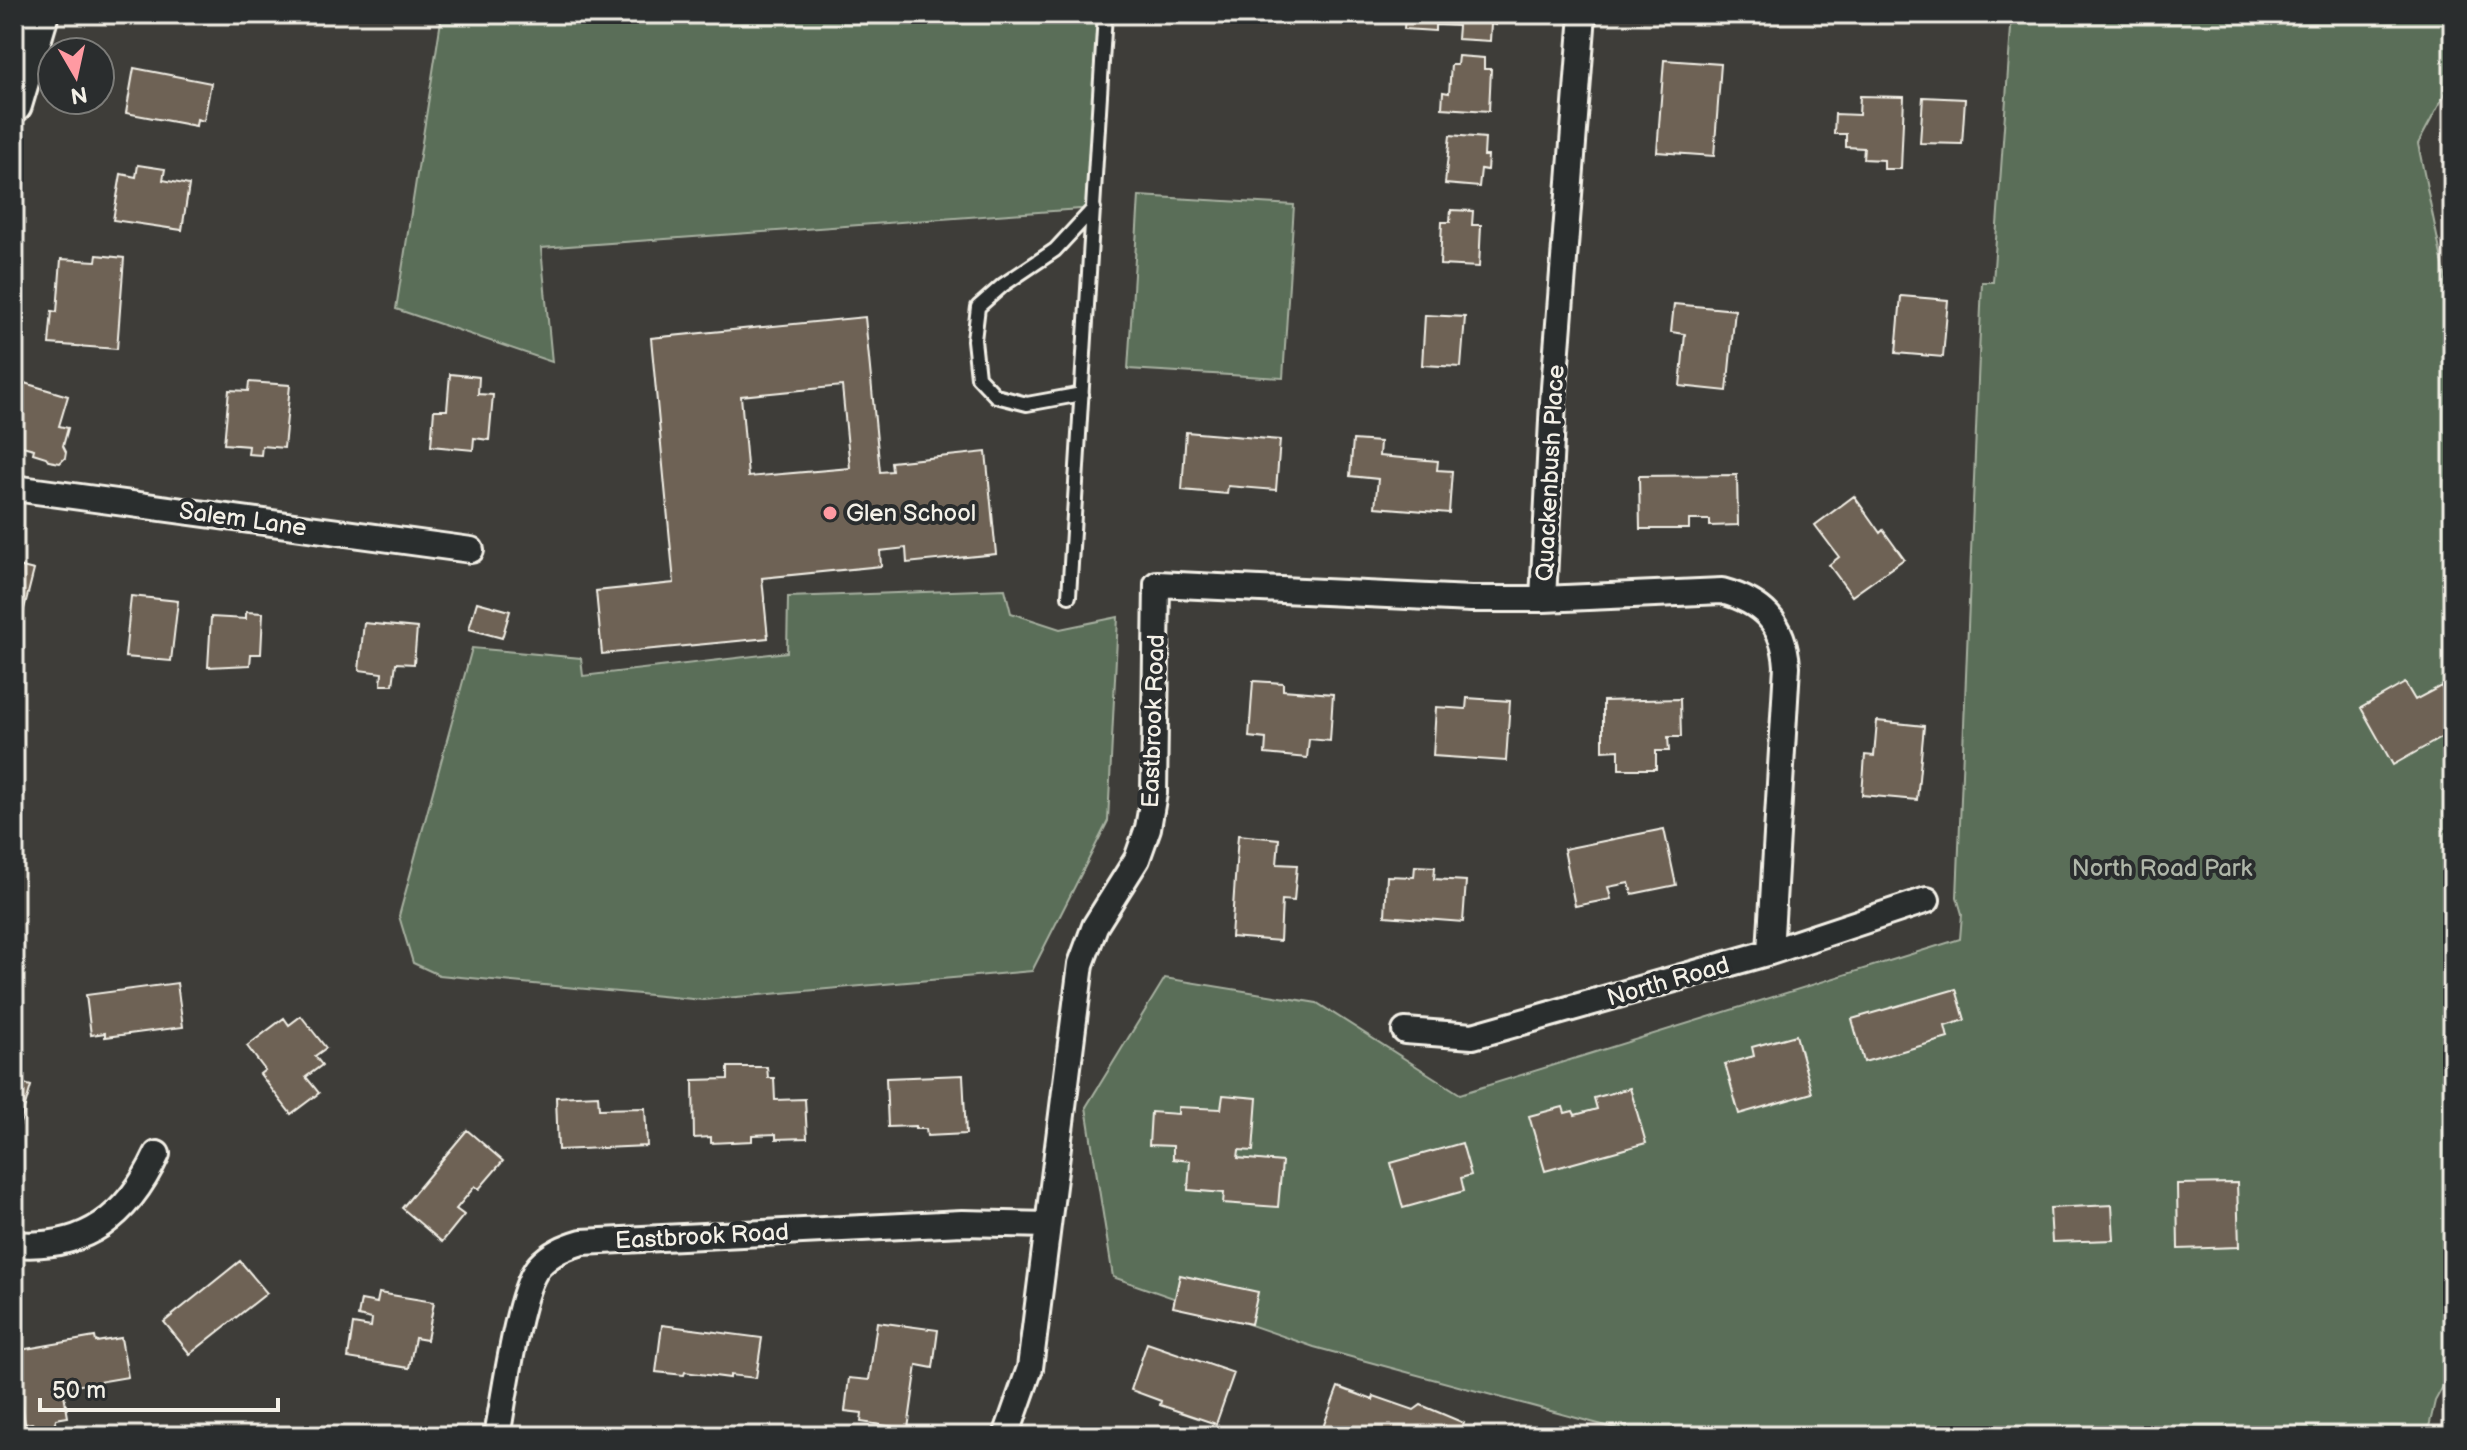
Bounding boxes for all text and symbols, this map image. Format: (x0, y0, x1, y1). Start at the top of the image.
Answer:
north arrow (36, 36, 116, 116)
text: N (69, 80, 89, 109)
street label: Quackenbush Place (1530, 364, 1571, 582)
street label: Salem Lane (177, 496, 308, 543)
place label: Glen School (846, 499, 976, 528)
marker: Glen School (821, 504, 839, 522)
street label: Eastbrook Road (1136, 634, 1171, 808)
park label: North Road Park (2072, 854, 2252, 883)
street label: North Road (1604, 950, 1733, 1013)
street label: Eastbrook Road (614, 1217, 790, 1256)
scale bar (40, 1362, 278, 1412)
text: 50 m (52, 1376, 106, 1405)

